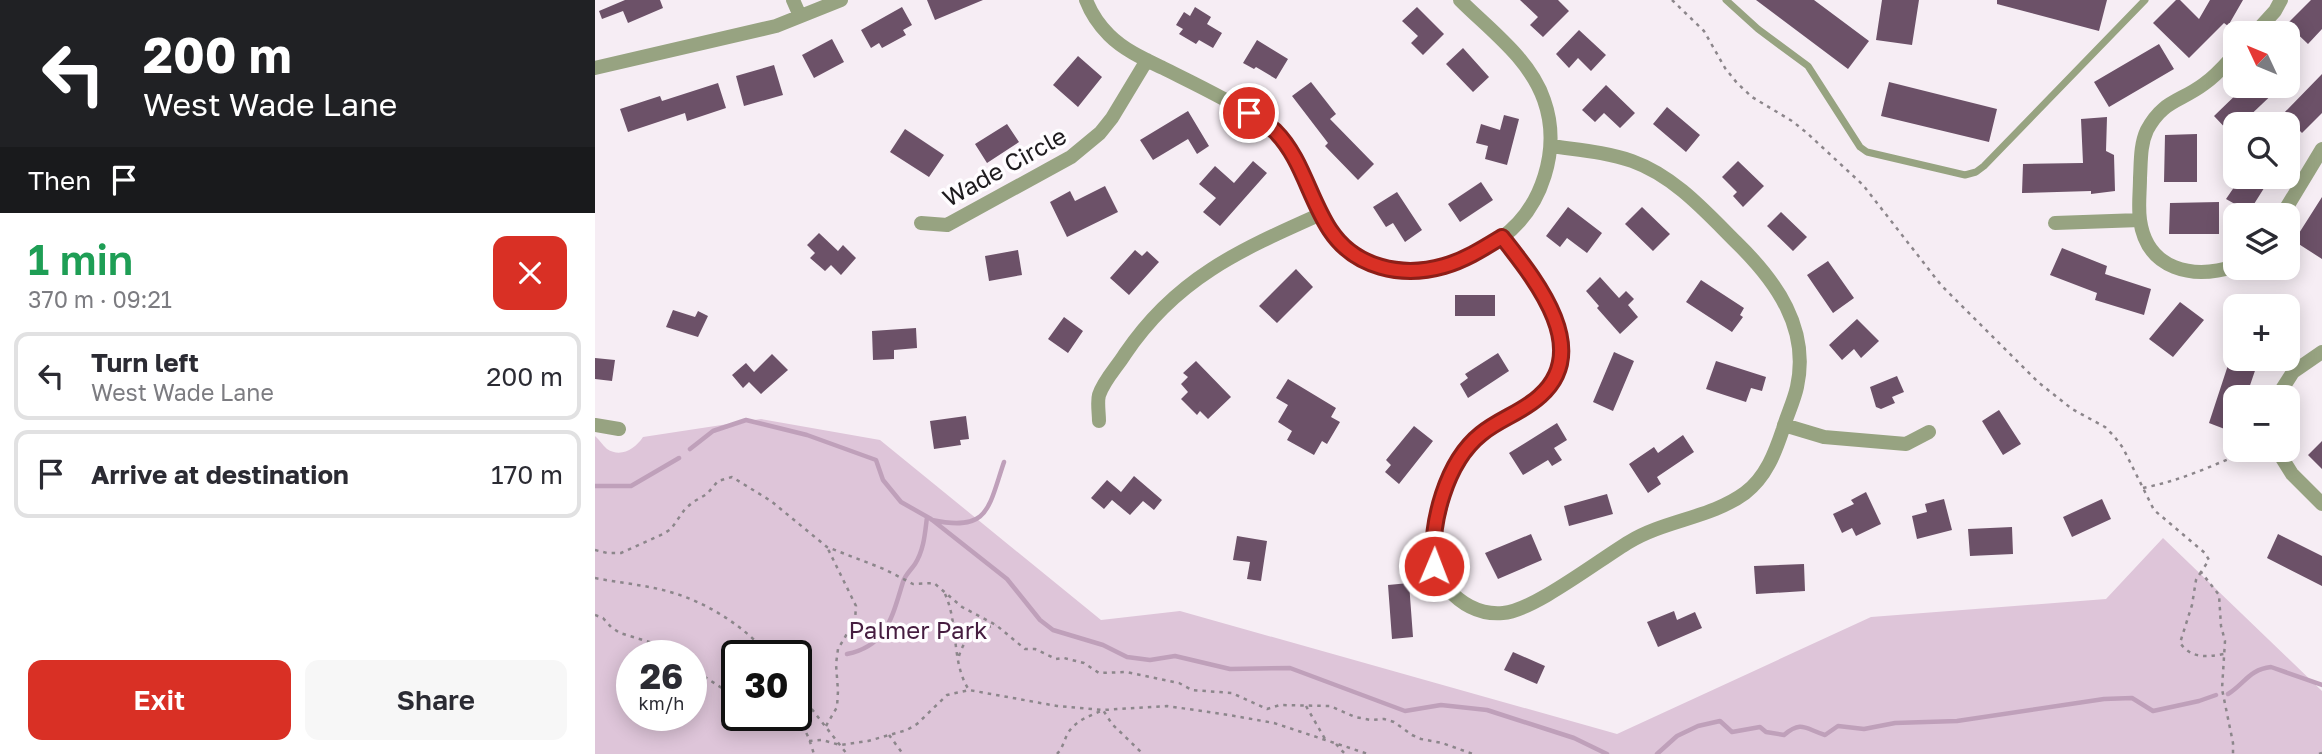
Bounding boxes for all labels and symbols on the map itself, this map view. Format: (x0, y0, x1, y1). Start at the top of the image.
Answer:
north arrow (2223, 21, 2299, 98)
pin (1219, 83, 1279, 143)
street label: Wade Circle (937, 120, 1071, 212)
position arrow (1397, 529, 1471, 603)
park label: Palmer Park (848, 615, 988, 644)
speed limit sign: 30 (721, 640, 812, 731)

